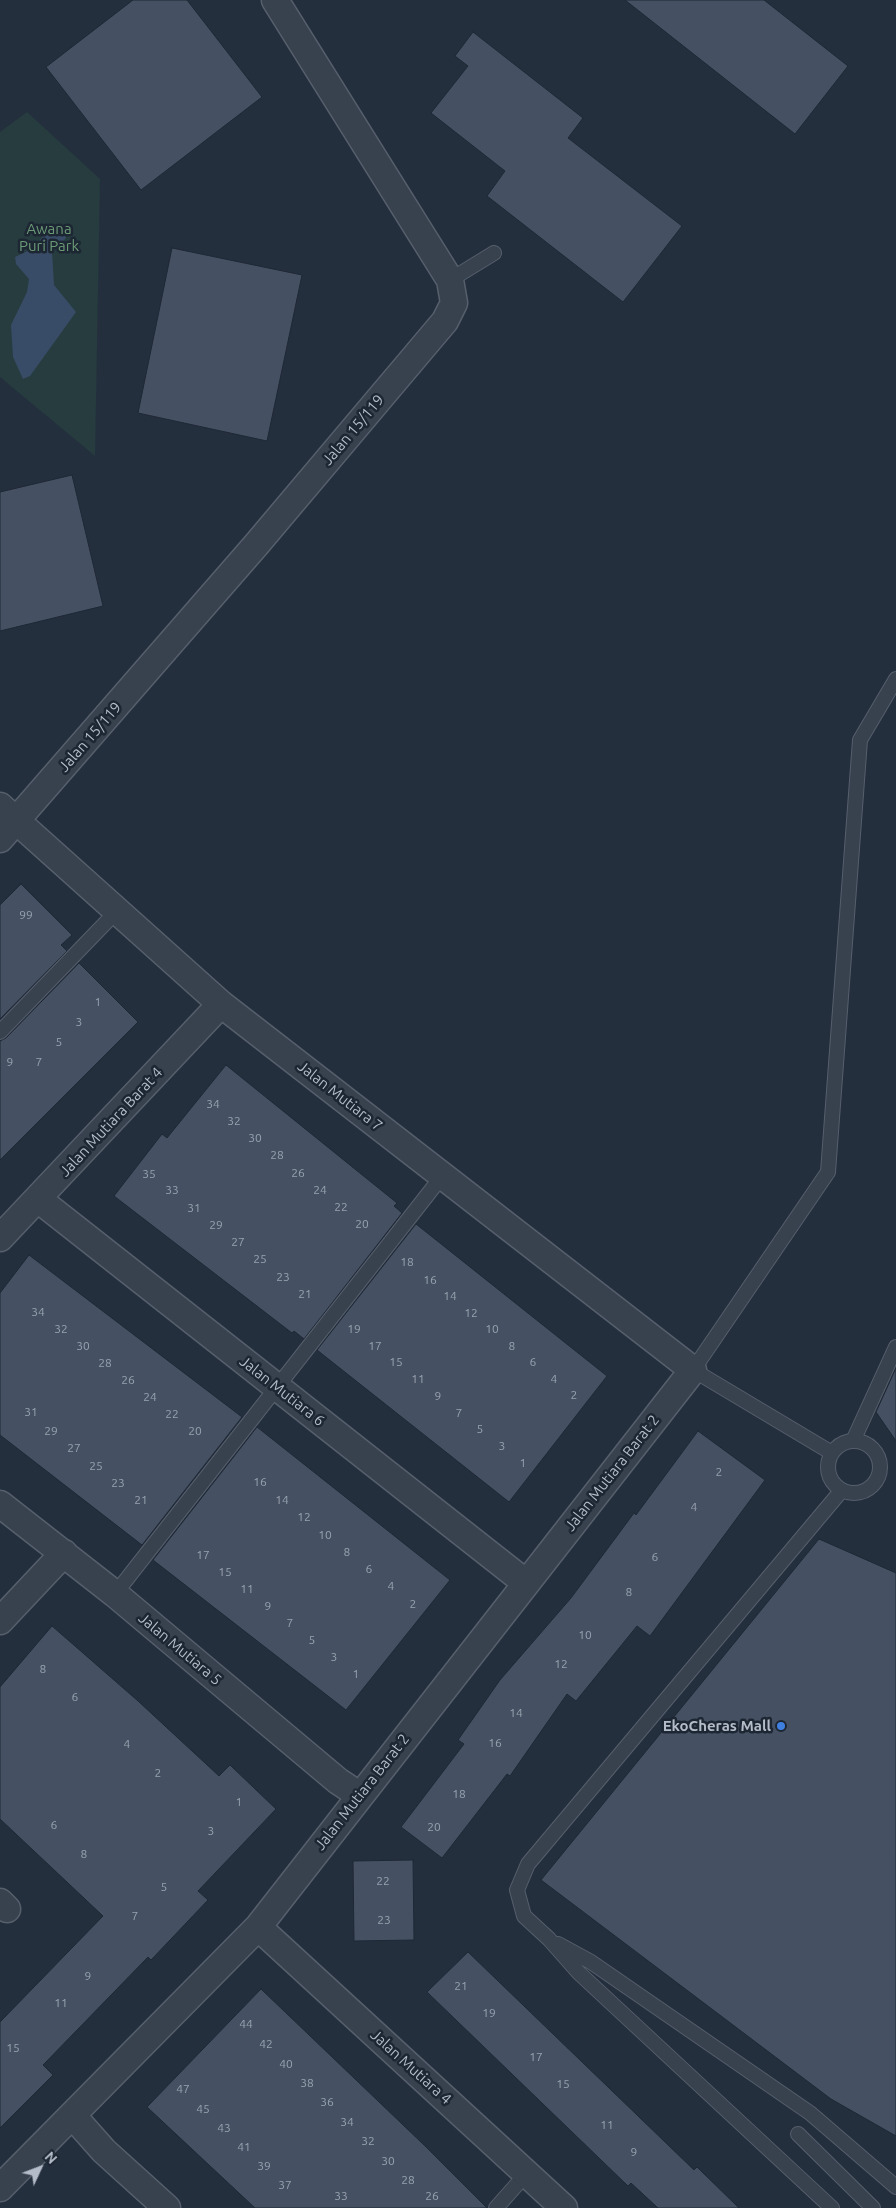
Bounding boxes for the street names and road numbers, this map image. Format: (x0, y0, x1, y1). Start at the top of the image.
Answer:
street label: Jalan 15/119 (318, 391, 388, 469)
street label: Jalan 15/119 (55, 698, 125, 776)
street label: Jalan Mutiara 7 (294, 1057, 386, 1135)
street label: Jalan Mutiara Barat 4 (56, 1064, 166, 1180)
street label: Jalan Mutiara 6 (236, 1352, 328, 1430)
street label: Jalan Mutiara Barat 2 (561, 1411, 663, 1535)
street label: Jalan Mutiara 5 (135, 1609, 225, 1689)
street label: Jalan Mutiara Barat 2 (311, 1730, 413, 1854)
street label: Jalan Mutiara 4 (367, 2026, 455, 2108)

